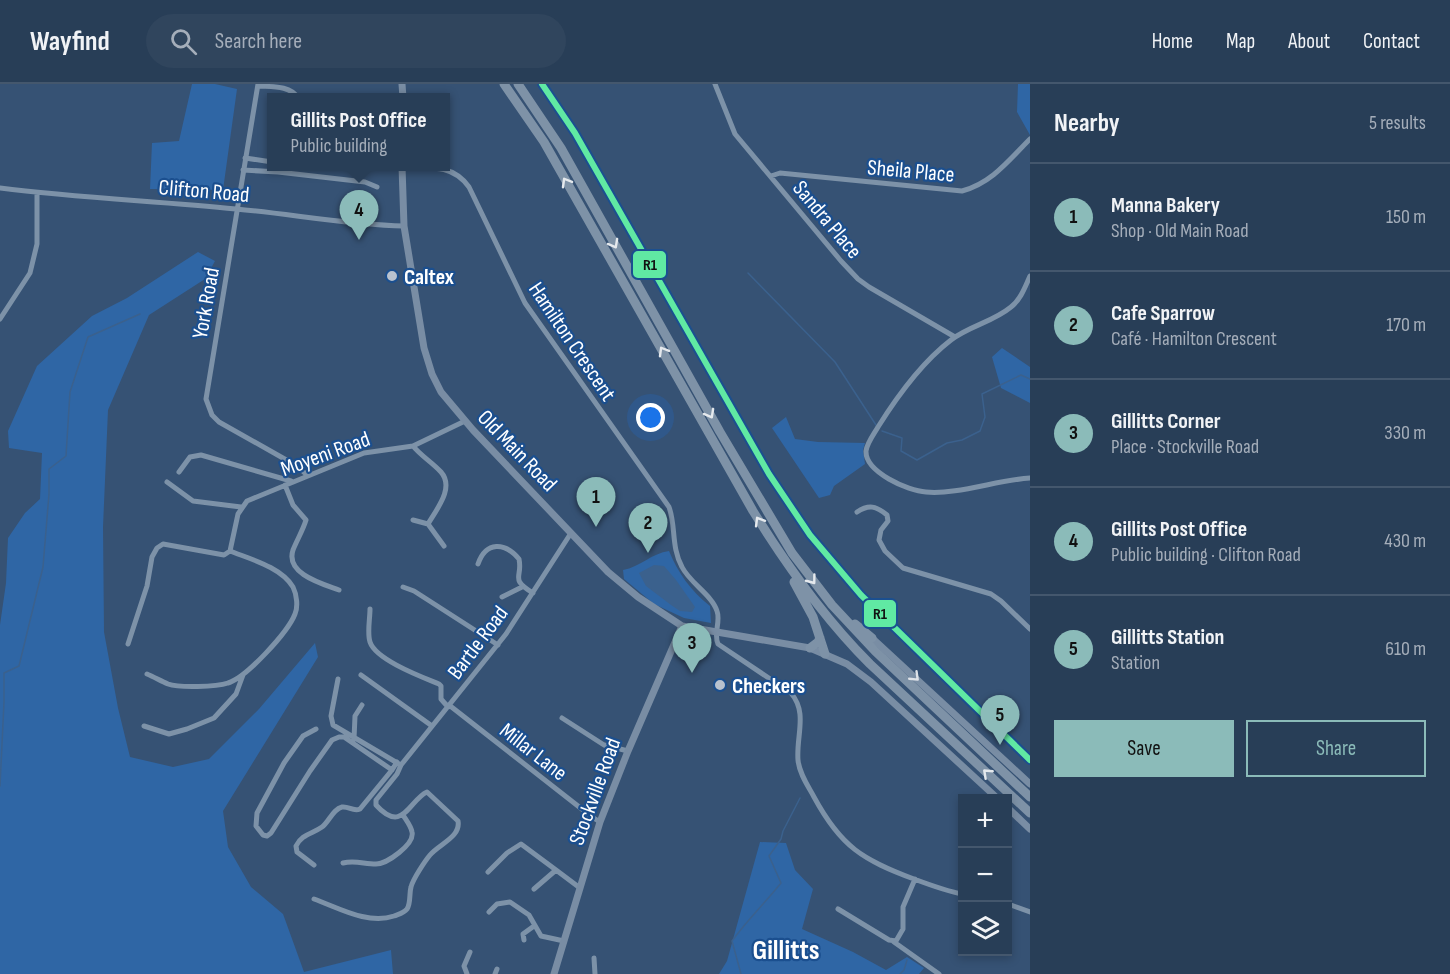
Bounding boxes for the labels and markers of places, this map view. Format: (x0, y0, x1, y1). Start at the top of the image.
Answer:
pin: 4 (340, 190, 378, 240)
place label: Caltex (404, 264, 454, 291)
marker: Caltex (385, 269, 399, 283)
pin: 1 (576, 478, 616, 527)
pin: 2 (628, 504, 668, 553)
pin: 3 (672, 624, 712, 673)
place label: Checkers (732, 673, 805, 700)
marker: Checkers (713, 678, 727, 692)
pin: 5 (980, 696, 1020, 745)

